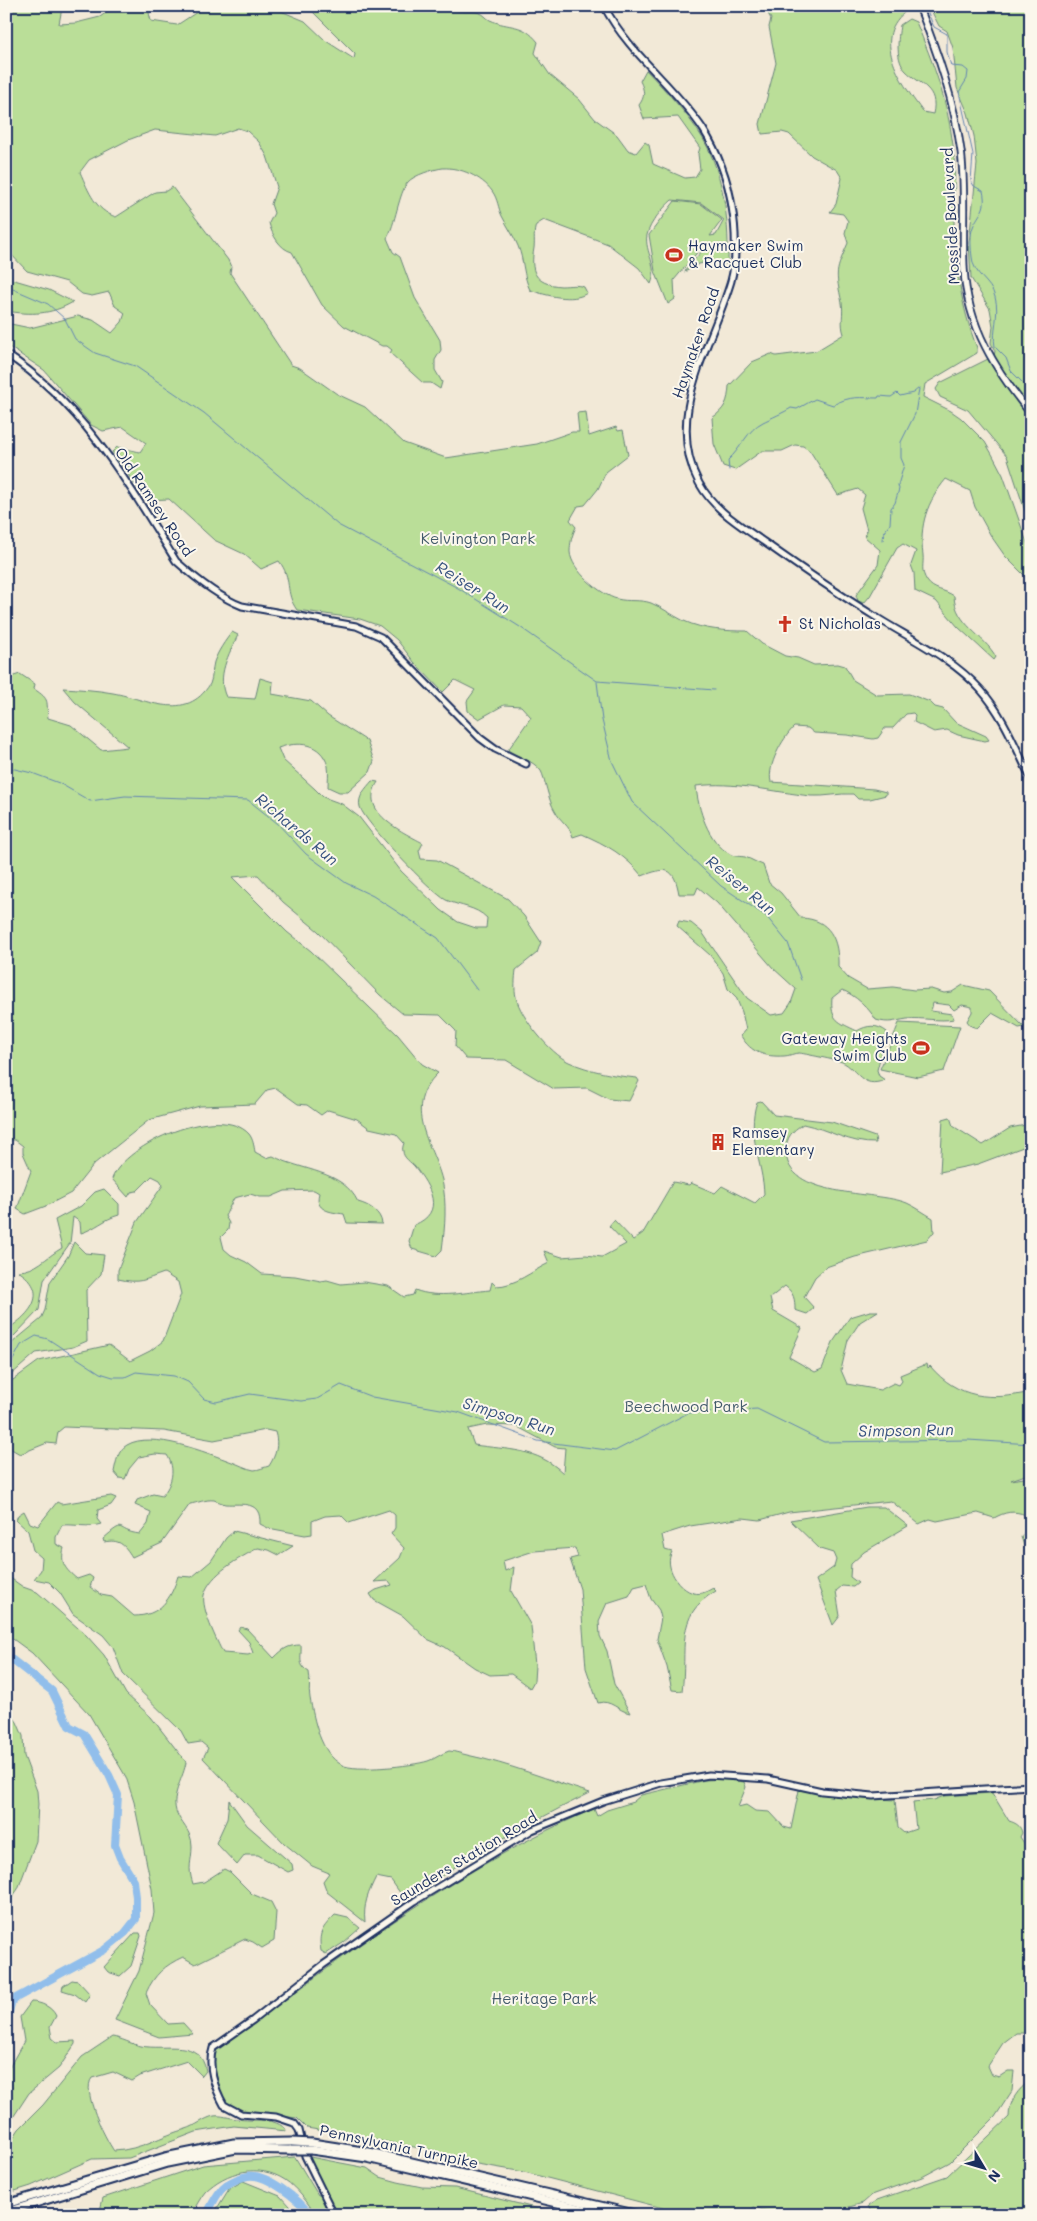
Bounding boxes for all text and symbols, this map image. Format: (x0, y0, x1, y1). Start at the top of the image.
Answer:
street label: Mosside Boulevard (936, 147, 964, 285)
place label: Haymaker Swim & Racquet Club (688, 235, 803, 272)
sports icon: Haymaker Swim & Racquet Club (664, 245, 684, 265)
street label: Haymaker Road (667, 285, 723, 401)
street label: Old Ramsey Road (111, 443, 199, 560)
park label: Kelvington Park (421, 528, 535, 548)
water label: Reiser Run (432, 555, 514, 618)
place label: St Nicholas (799, 613, 881, 633)
church icon: St Nicholas (775, 614, 795, 634)
water label: Richards Run (251, 788, 343, 870)
water label: Reiser Run (702, 850, 781, 919)
place label: Gateway Heights Swim Club (781, 1028, 907, 1065)
sports icon: Gateway Heights Swim Club (911, 1038, 931, 1058)
place label: Ramsey Elementary (732, 1122, 815, 1159)
building icon: Ramsey Elementary (708, 1132, 728, 1152)
water label: Simpson Run (460, 1391, 558, 1440)
park label: Beechwood Park (625, 1396, 747, 1416)
water label: Simpson Run (858, 1418, 954, 1441)
street label: Saunders Station Road (386, 1806, 540, 1910)
park label: Heritage Park (492, 1988, 596, 2008)
street label: Pennsylvania Turnpike (318, 2119, 480, 2173)
north arrow (960, 2144, 1010, 2194)
text: N (984, 2166, 1005, 2186)

